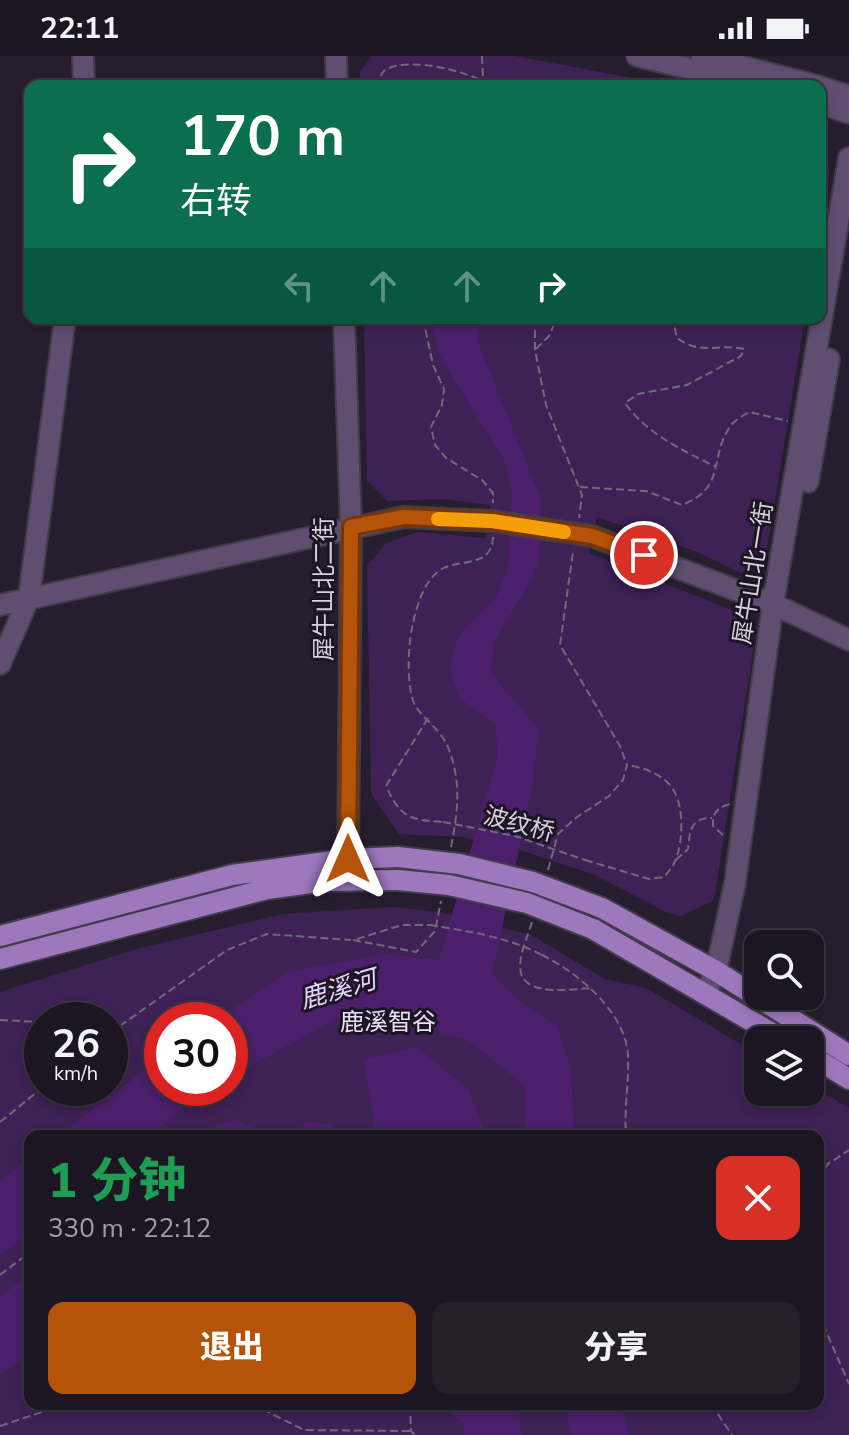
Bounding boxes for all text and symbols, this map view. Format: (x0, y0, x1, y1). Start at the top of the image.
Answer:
text: 22:11 (40, 8, 119, 49)
text: 170 m (180, 98, 345, 175)
icon: right (48, 112, 152, 216)
text: 右转 (180, 177, 252, 226)
icon: left (277, 264, 321, 308)
icon: ahead (361, 264, 405, 308)
icon: ahead (445, 264, 489, 308)
icon: right (529, 264, 573, 308)
street label: 犀牛山北一街 (726, 499, 780, 647)
street label: 犀牛山北二街 (308, 517, 340, 661)
pin (610, 521, 678, 589)
icon: arrive (622, 533, 666, 577)
street label: 波纹桥 (480, 799, 558, 849)
position arrow (306, 817, 390, 901)
map controls (744, 930, 824, 1106)
button: search (744, 930, 824, 1010)
water label: 鹿溪河 (296, 961, 385, 1017)
speed limit sign: 30 (144, 1002, 248, 1106)
park label: 鹿溪智谷 (340, 1006, 436, 1038)
text: 26 (52, 1017, 100, 1071)
button: layers (744, 1026, 824, 1106)
text: km/h (54, 1060, 98, 1087)
text: 1 分钟 (48, 1148, 186, 1214)
button: close (716, 1156, 800, 1240)
text: 330 m · 22:12 (48, 1211, 211, 1246)
button: 退出 (48, 1302, 416, 1394)
button: 分享 (432, 1302, 800, 1394)

